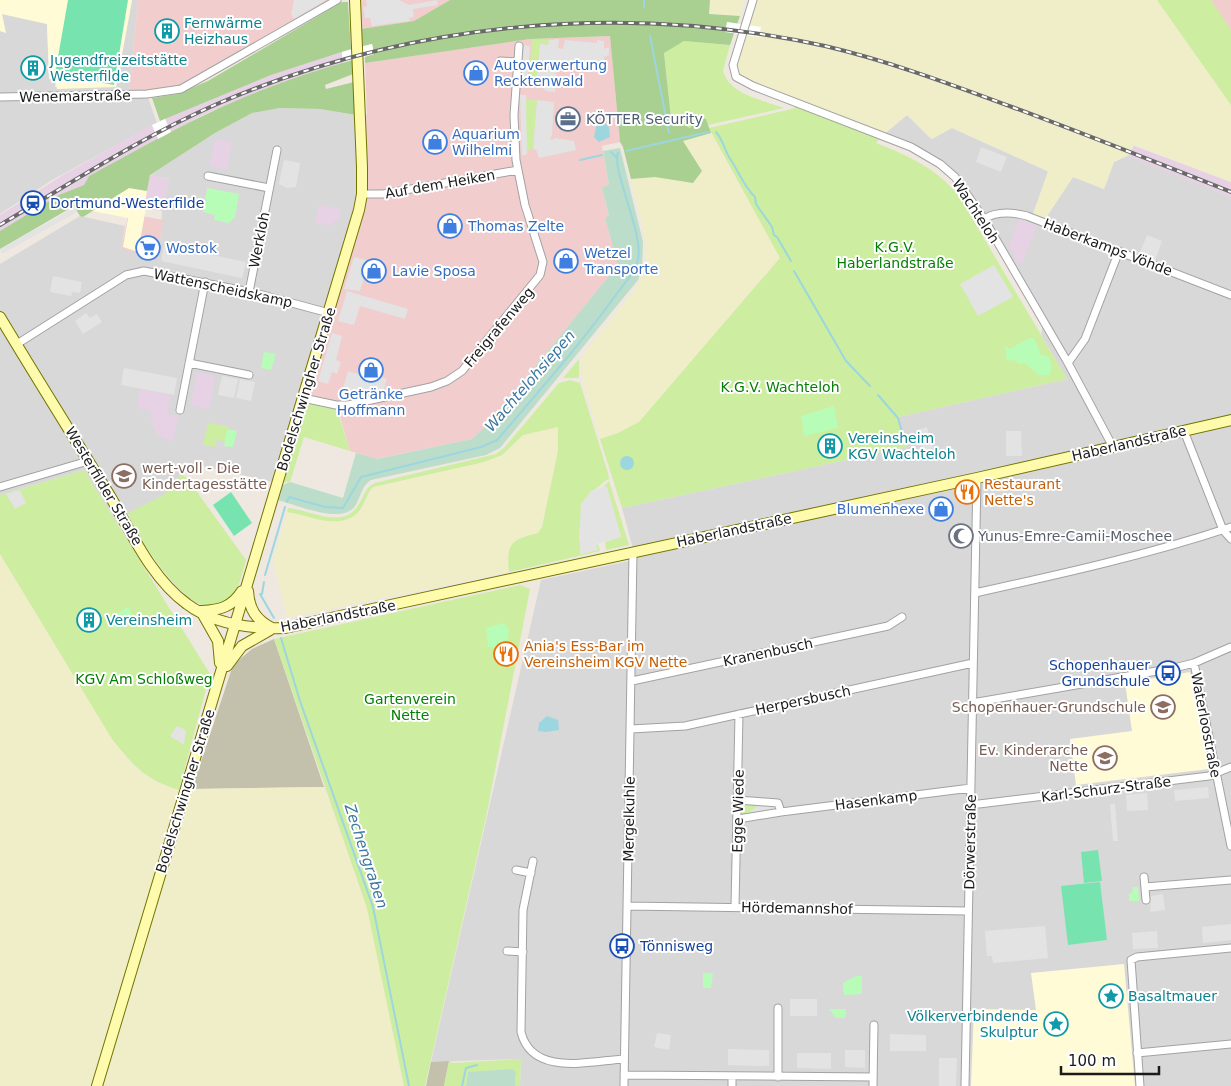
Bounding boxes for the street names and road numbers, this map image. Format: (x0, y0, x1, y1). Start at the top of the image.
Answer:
street label: Wenemarstraße (19, 87, 131, 105)
street label: Auf dem Heiken (384, 166, 496, 202)
street label: Wachteloh (949, 176, 1003, 246)
street label: Werkloh (246, 211, 272, 269)
street label: Haberkamps Vöhde (1041, 215, 1175, 279)
street label: Wattenscheidskamp (152, 265, 294, 311)
street label: Freigrafenweg (461, 284, 537, 370)
street label: Bodelschwingher Straße (273, 305, 339, 473)
street label: Haberlandstraße (1070, 422, 1188, 464)
street label: Westerfilder Straße (62, 424, 146, 548)
street label: Haberlandstraße (675, 510, 793, 550)
street label: Haberlandstraße (279, 597, 397, 635)
street label: Kranenbusch (722, 635, 814, 669)
street label: Waterloostraße (1188, 671, 1224, 779)
street label: Herpersbusch (754, 682, 852, 718)
street label: Bodelschwingher Straße (152, 707, 218, 875)
street label: Egge Wiede (729, 769, 747, 853)
street label: Karl-Schurz-Straße (1040, 773, 1172, 805)
street label: Mergelkuhle (620, 776, 638, 862)
street label: Hasenkamp (834, 787, 918, 813)
street label: Dörwerstraße (961, 794, 979, 890)
street label: Hördemannshof (741, 899, 854, 917)

